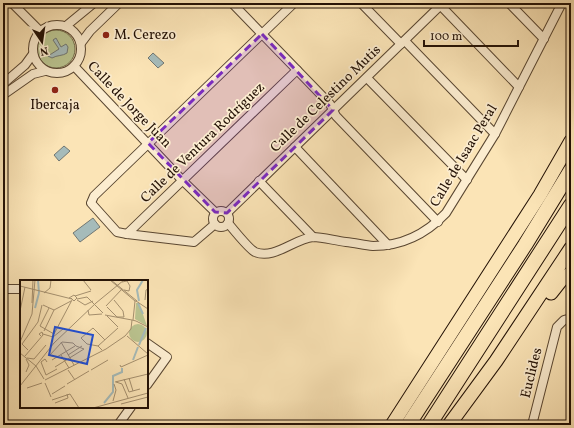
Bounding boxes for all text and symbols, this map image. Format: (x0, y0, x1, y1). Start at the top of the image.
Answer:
north arrow (22, 22, 62, 62)
scale bar (424, 22, 518, 48)
place label: M. Cerezo (114, 26, 176, 45)
text: 100 m (430, 29, 463, 45)
marker: M. Cerezo (101, 30, 111, 40)
street label: Calle de Celestino Mutis (266, 41, 386, 157)
text: N (38, 42, 49, 58)
street label: Calle de Jorge Juan (83, 58, 175, 152)
street label: Calle de Ventura Rodríguez (137, 79, 269, 207)
marker: Ibercaja (50, 85, 60, 95)
place label: Ibercaja (30, 96, 80, 115)
street label: Calle de Isaac Peral (426, 101, 502, 211)
inset map (20, 280, 148, 408)
street label: Euclides (517, 346, 547, 400)

